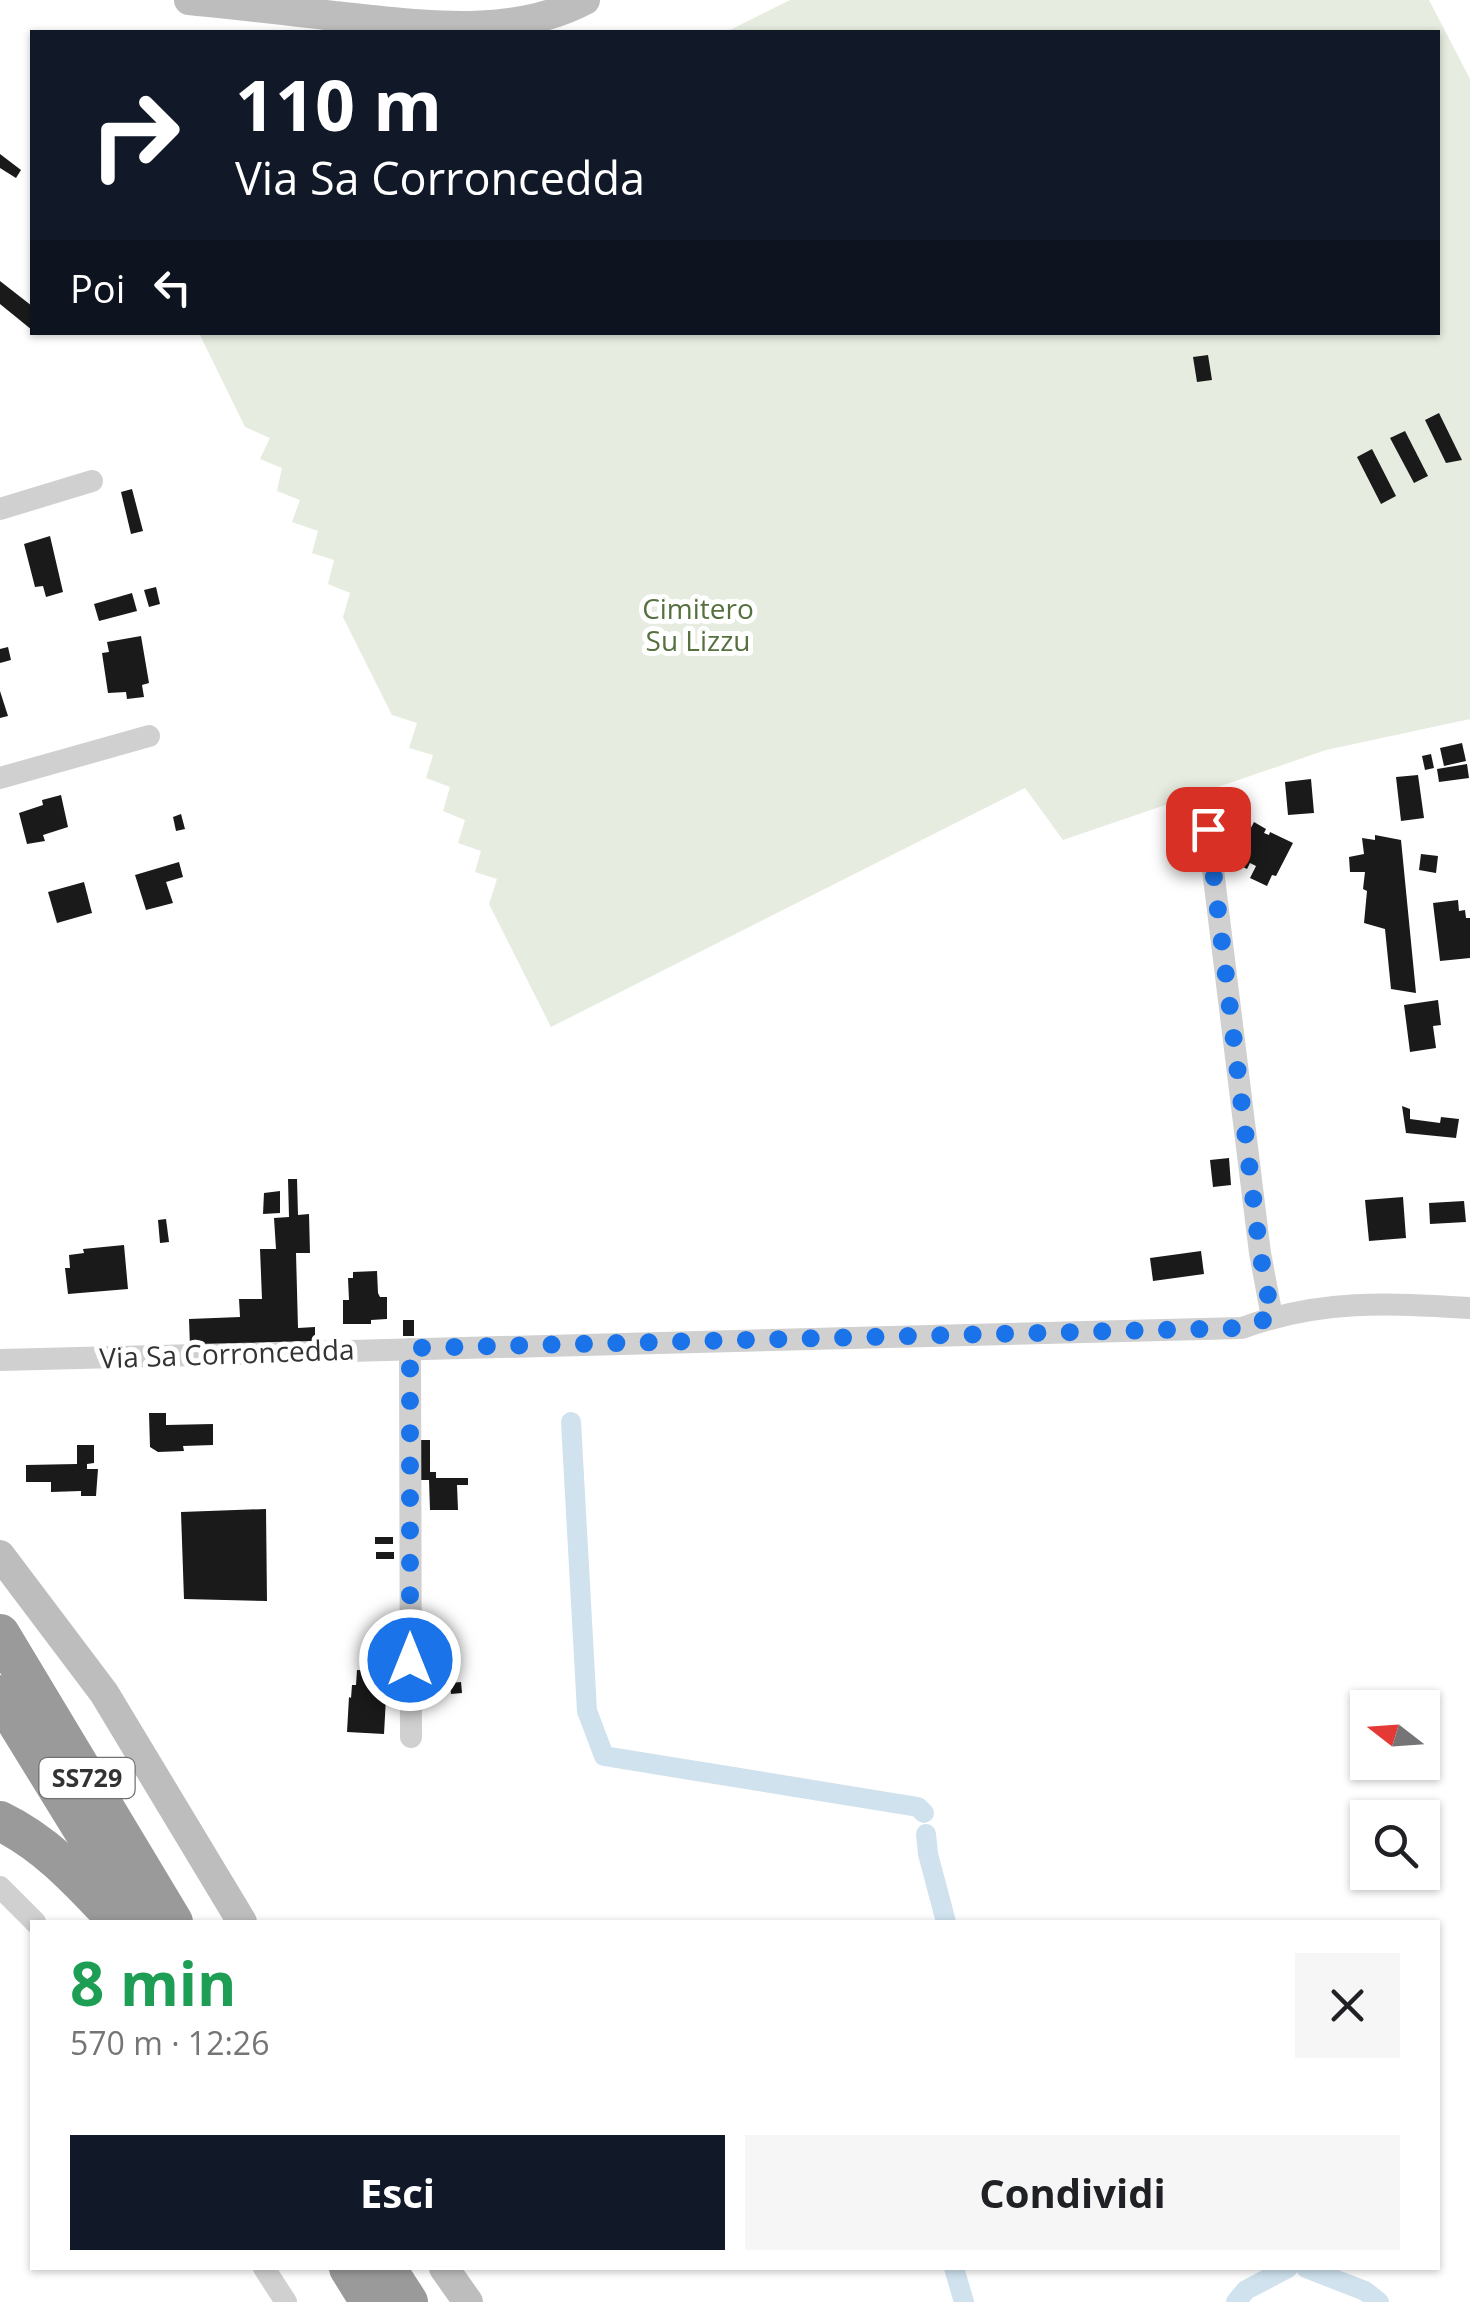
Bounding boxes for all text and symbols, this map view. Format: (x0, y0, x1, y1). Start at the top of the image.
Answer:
text: 110 m (235, 56, 442, 152)
icon: right (70, 70, 200, 200)
text: Via Sa Corroncedda (235, 147, 645, 208)
icon: left (145, 260, 200, 315)
text: Poi (70, 262, 125, 314)
park label: Cimitero Su Lizzu (642, 589, 754, 659)
pin (1166, 787, 1251, 872)
icon: arrive (1181, 802, 1236, 857)
street label: Via Sa Corroncedda (99, 1330, 355, 1376)
position arrow (358, 1608, 462, 1712)
north arrow (1350, 1690, 1440, 1780)
map controls (1350, 1690, 1440, 1890)
road number: SS729 (39, 1758, 134, 1798)
button: search (1350, 1800, 1440, 1890)
text: 8 min (70, 1942, 237, 2024)
button: close (1295, 1953, 1400, 2058)
text: 570 m · 12:26 (70, 2021, 269, 2064)
button: Esci (70, 2135, 725, 2250)
button: Condividi (745, 2135, 1400, 2250)

